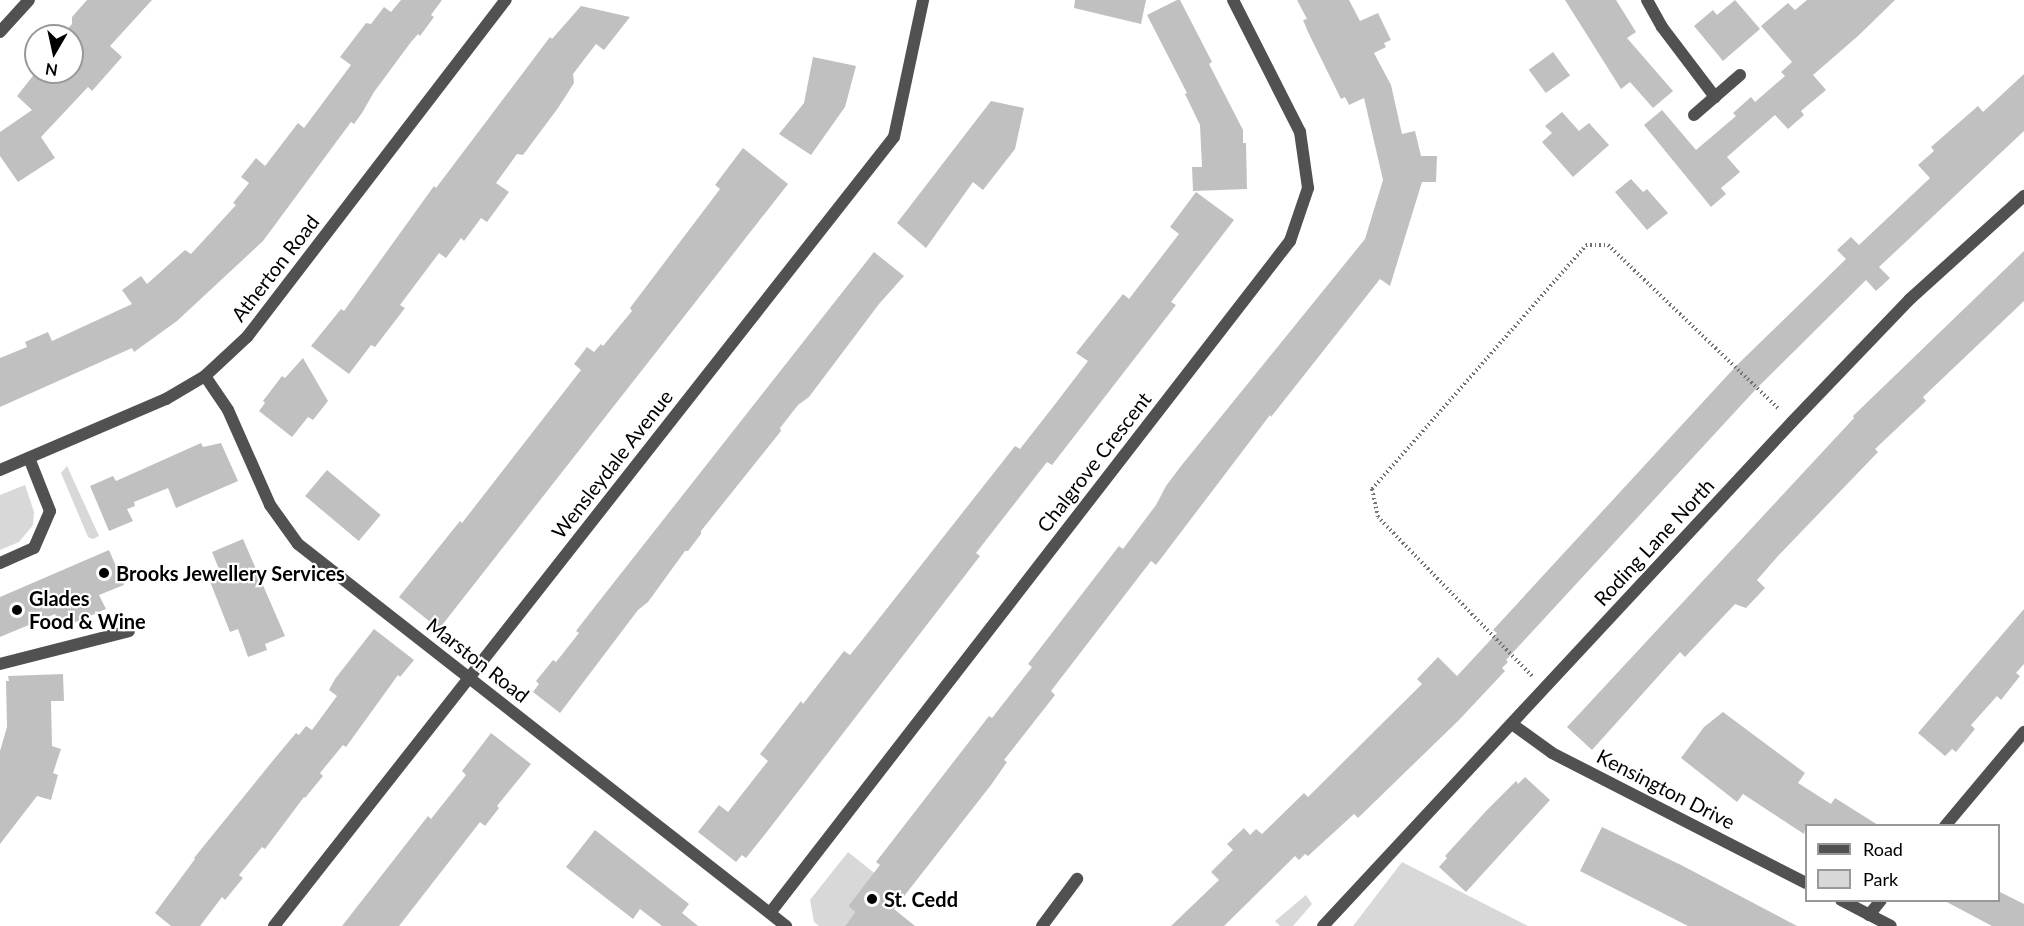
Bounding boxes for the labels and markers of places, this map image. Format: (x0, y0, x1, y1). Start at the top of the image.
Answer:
place label: Brooks Jewellery Services (116, 561, 346, 585)
marker: Brooks Jewellery Services (97, 566, 111, 580)
place label: Glades Food & Wine (29, 586, 146, 633)
marker: Glades Food & Wine (10, 603, 24, 617)
place label: St. Cedd (884, 887, 958, 911)
marker: St. Cedd (865, 892, 879, 906)

